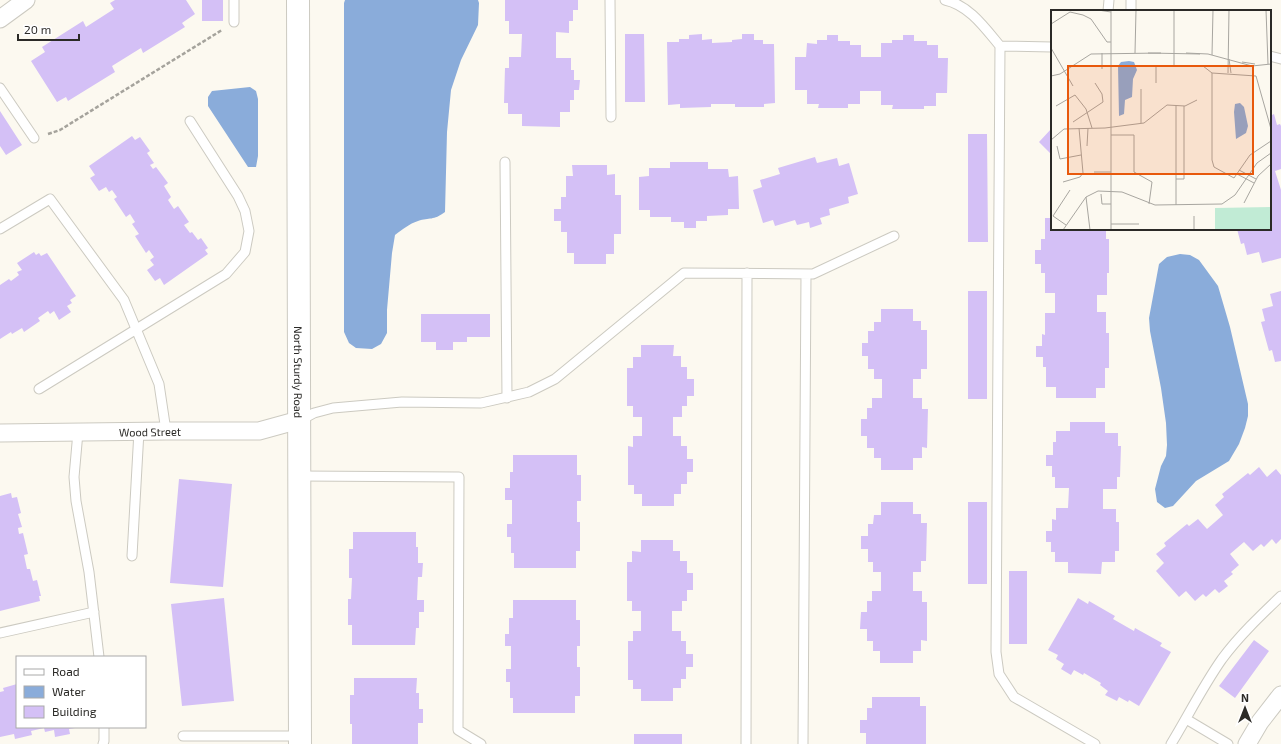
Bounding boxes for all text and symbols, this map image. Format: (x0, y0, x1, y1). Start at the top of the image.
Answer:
inset map (1051, 10, 1271, 230)
scale bar (18, 16, 79, 42)
text: 20 m (24, 22, 51, 36)
street label: North Sturdy Road (292, 326, 306, 418)
street label: Wood Street (119, 425, 181, 438)
legend (16, 656, 146, 728)
text: Road (52, 664, 80, 678)
text: Water (52, 684, 86, 698)
north arrow (1225, 688, 1265, 728)
text: N (1241, 691, 1249, 704)
text: Building (52, 704, 97, 718)

